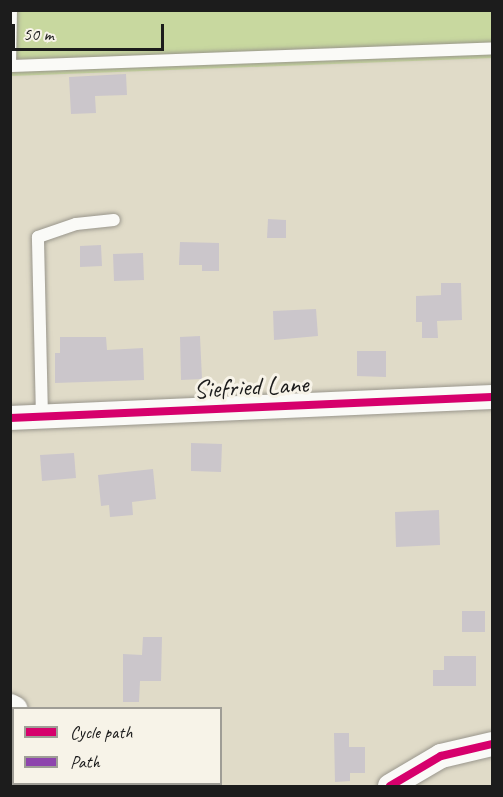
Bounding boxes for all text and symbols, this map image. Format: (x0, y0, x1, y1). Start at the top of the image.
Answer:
scale bar (15, 12, 166, 50)
text: 50 m (23, 23, 54, 45)
street label: Siefried Lane (192, 368, 310, 406)
legend (12, 707, 222, 785)
text: Cycle path (70, 721, 132, 743)
text: Path (70, 751, 100, 773)

